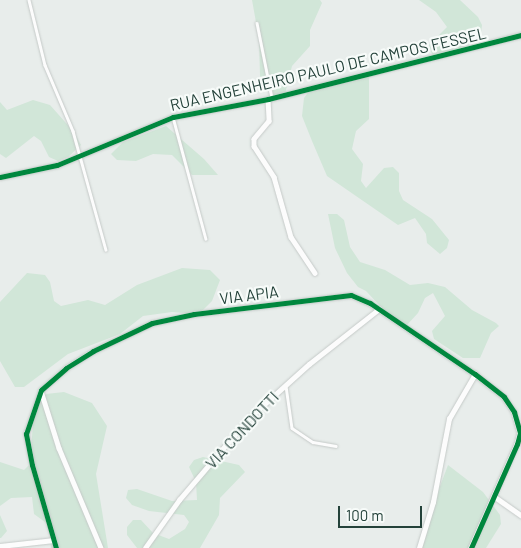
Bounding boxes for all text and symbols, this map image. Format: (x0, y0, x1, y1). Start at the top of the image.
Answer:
street label: RUA ENGENHEIRO PAULO DE CAMPOS FESSEL (168, 23, 488, 115)
street label: VIA APIA (218, 282, 280, 308)
street label: VIA CONDOTTI (201, 387, 283, 473)
scale bar (341, 496, 425, 528)
text: 100 m (346, 506, 384, 524)

